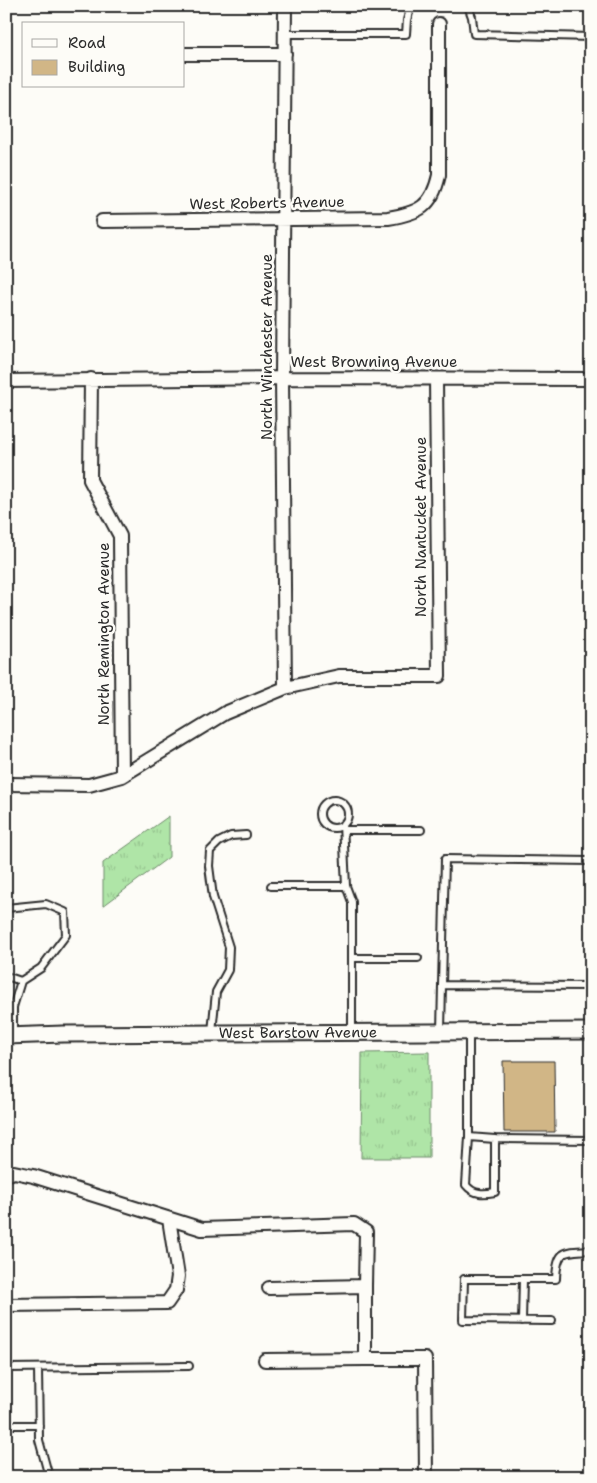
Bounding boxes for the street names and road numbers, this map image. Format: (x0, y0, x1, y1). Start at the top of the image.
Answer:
street label: West Roberts Avenue (189, 192, 345, 214)
street label: North Winchester Avenue (257, 254, 277, 440)
street label: West Browning Avenue (290, 352, 458, 372)
street label: North Nantucket Avenue (411, 437, 431, 617)
street label: North Remington Avenue (94, 542, 114, 726)
street label: West Barstow Avenue (219, 1022, 377, 1043)

